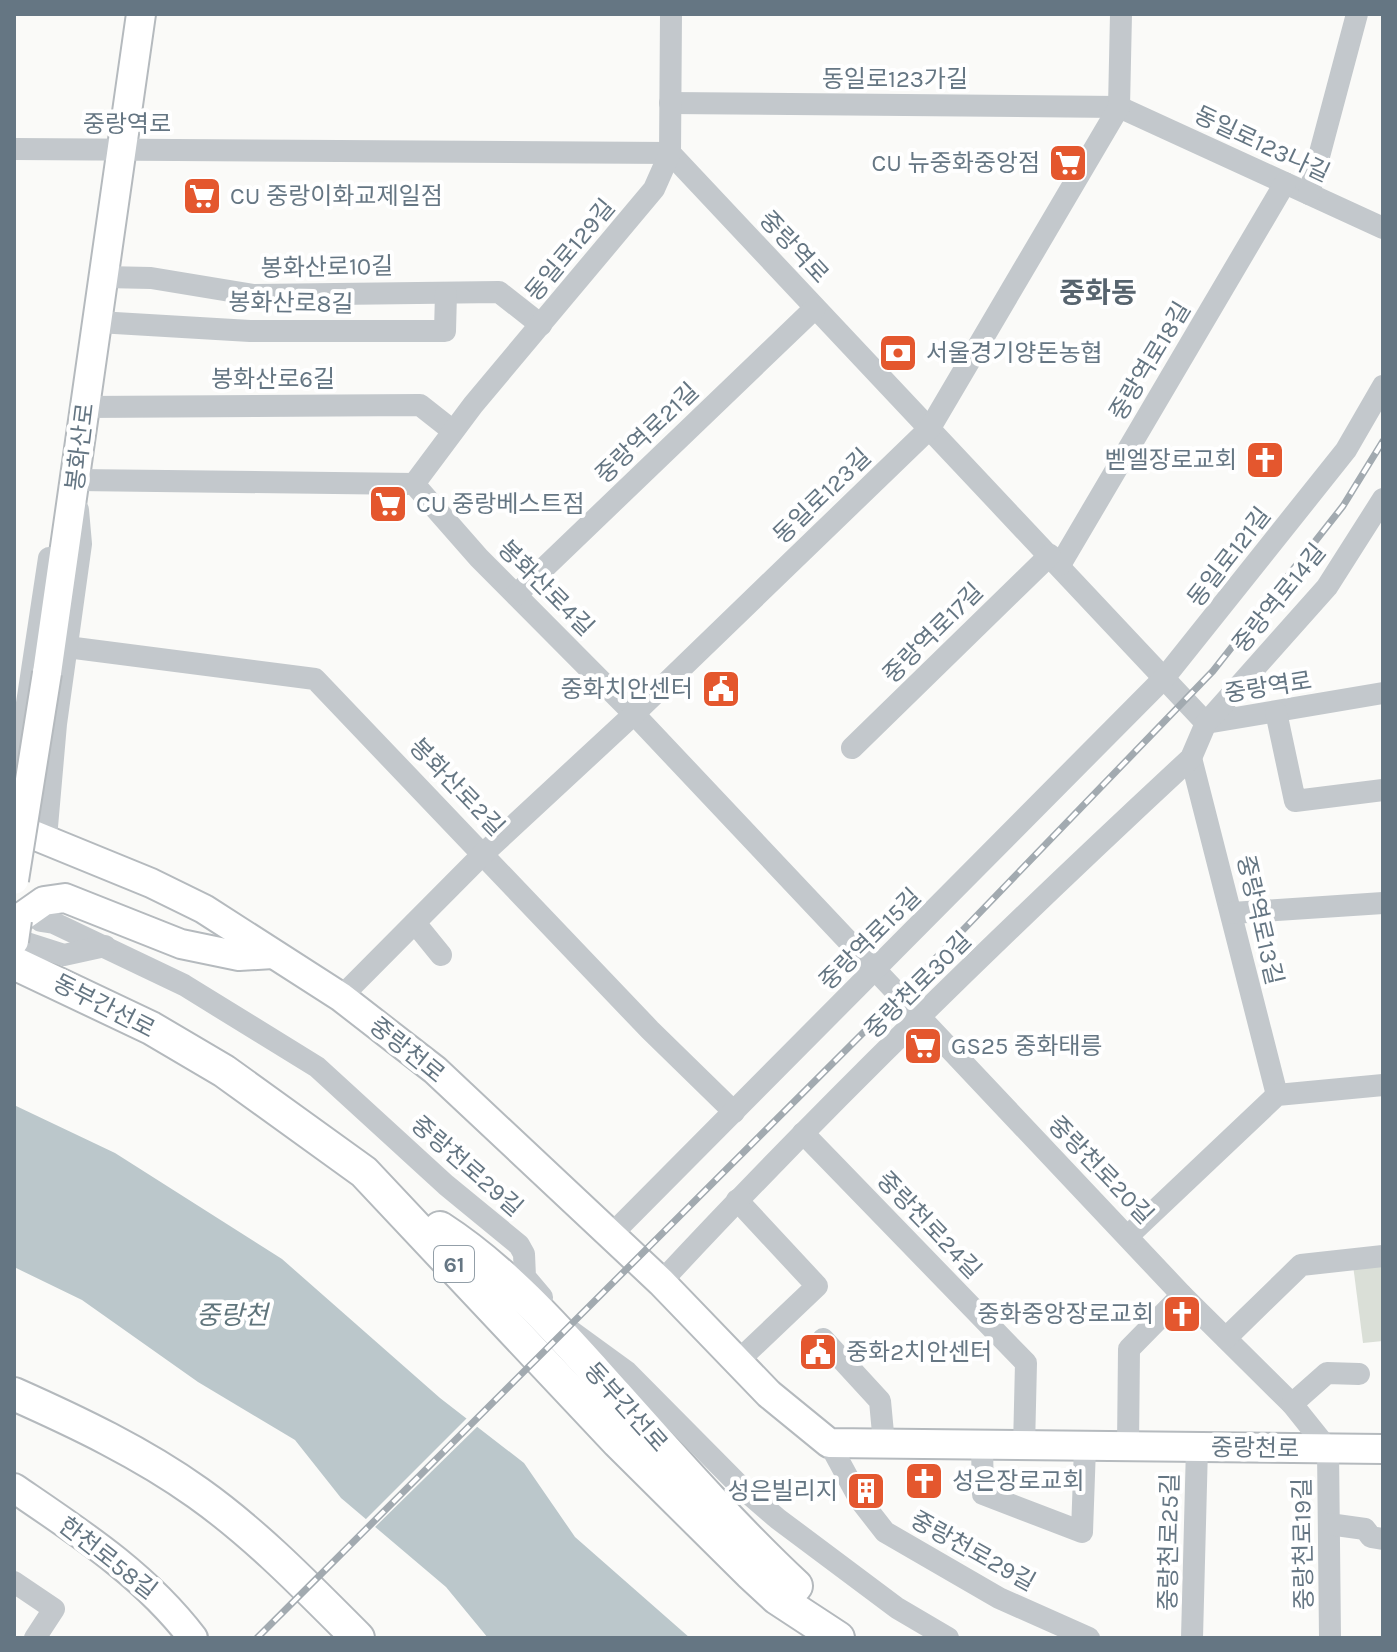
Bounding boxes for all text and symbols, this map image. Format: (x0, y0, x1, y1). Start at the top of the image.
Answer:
street label: 동일로123가길 (822, 65, 968, 93)
street label: 동일로123나길 (1190, 100, 1334, 188)
street label: 중랑역로 (83, 110, 171, 138)
supermarket icon: CU 뉴중화중앙점 (1047, 142, 1089, 184)
place label: CU 뉴중화중앙점 (871, 149, 1040, 177)
supermarket icon: CU 중랑이화교제일점 (181, 175, 223, 217)
place label: CU 중랑이화교제일점 (230, 182, 443, 210)
street label: 동일로129길 (519, 193, 621, 307)
street label: 중랑역로 (754, 205, 834, 289)
street label: 봉화산로10길 (260, 252, 394, 282)
district label: 중화동 (1059, 276, 1137, 309)
street label: 봉화산로8길 (228, 288, 354, 318)
street label: 중랑역로18길 (1104, 297, 1196, 425)
bank icon: 서울경기양돈농협 (877, 332, 919, 374)
place label: 서울경기양돈농협 (926, 339, 1103, 367)
street label: 봉화산로6길 (211, 365, 335, 393)
street label: 중랑역로21길 (590, 377, 704, 489)
street label: 봉화산로 (61, 401, 99, 493)
church icon: 벧엘장로교회 (1244, 439, 1286, 481)
street label: 동일로123길 (768, 443, 876, 549)
place label: 벧엘장로교회 (1105, 446, 1237, 474)
supermarket icon: CU 중랑베스트점 (367, 483, 409, 525)
place label: CU 중랑베스트점 (416, 490, 585, 518)
street label: 동일로121길 (1182, 502, 1276, 612)
street label: 봉화산로4길 (492, 534, 600, 642)
street label: 중랑역로14길 (1227, 538, 1331, 658)
street label: 중랑역로17길 (877, 577, 989, 689)
street label: 중랑역로 (1222, 666, 1314, 708)
public building icon: 중화치안센터 (700, 668, 742, 710)
place label: 중화치안센터 (561, 675, 693, 703)
street label: 봉화산로2길 (404, 733, 510, 841)
street label: 중랑역로13길 (1231, 852, 1289, 988)
street label: 중랑역로15길 (813, 882, 927, 996)
street label: 중랑천로30길 (859, 926, 977, 1044)
street label: 동부간선로 (48, 968, 160, 1044)
street label: 중랑천로 (364, 1011, 450, 1089)
supermarket icon: GS25 중화태릉 (902, 1025, 944, 1067)
place label: GS25 중화태릉 (951, 1032, 1102, 1060)
street label: 중랑천로29길 (406, 1110, 528, 1222)
street label: 중랑천로20길 (1043, 1110, 1159, 1230)
street label: 중랑천로24길 (871, 1166, 987, 1284)
road number: 61 (434, 1246, 474, 1282)
church icon: 중화중앙장로교회 (1161, 1293, 1203, 1335)
water label: 중랑천 (196, 1300, 271, 1331)
place label: 중화중앙장로교회 (977, 1300, 1154, 1328)
public building icon: 중화2치안센터 (797, 1331, 839, 1373)
place label: 중화2치안센터 (846, 1338, 992, 1366)
street label: 동부간선로 (579, 1357, 673, 1457)
street label: 중랑천로 (1211, 1433, 1299, 1463)
church icon: 성은장로교회 (903, 1460, 945, 1502)
place label: 성은장로교회 (952, 1467, 1084, 1495)
building icon: 성은빌리지 (845, 1470, 887, 1512)
street label: 중랑천로25길 (1154, 1473, 1184, 1611)
place label: 성은빌리지 (728, 1477, 838, 1505)
street label: 중랑천로19길 (1288, 1478, 1318, 1610)
street label: 중랑천로29길 (906, 1505, 1040, 1597)
street label: 한천로58길 (53, 1511, 163, 1605)

